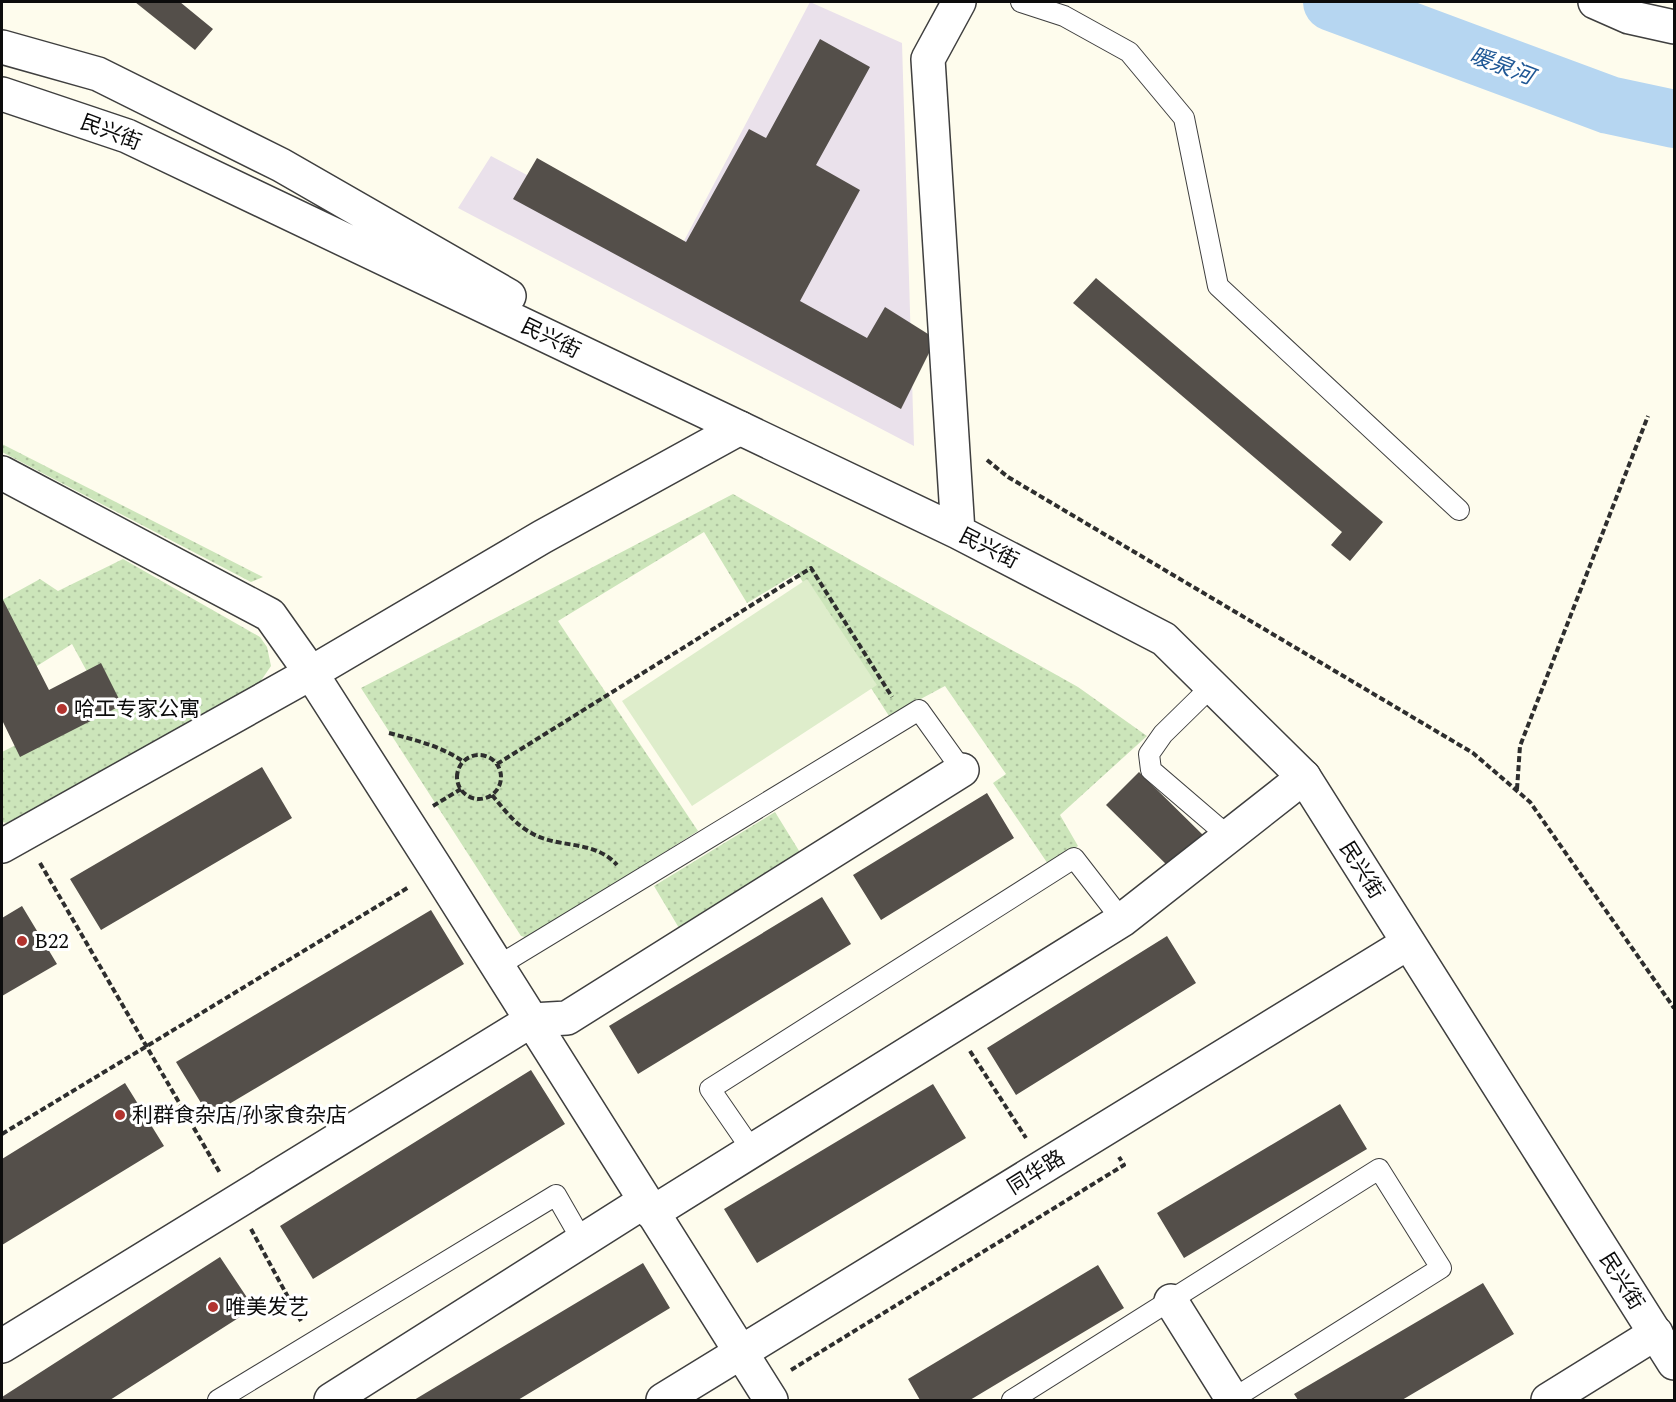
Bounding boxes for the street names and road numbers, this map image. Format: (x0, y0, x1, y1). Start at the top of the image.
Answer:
street label: 民兴街 (75, 107, 146, 159)
street label: 民兴街 (515, 311, 586, 367)
street label: 民兴街 (953, 520, 1024, 577)
street label: 民兴街 (1331, 835, 1391, 906)
street label: 同华路 (1001, 1143, 1072, 1203)
street label: 民兴街 (1591, 1246, 1651, 1317)

